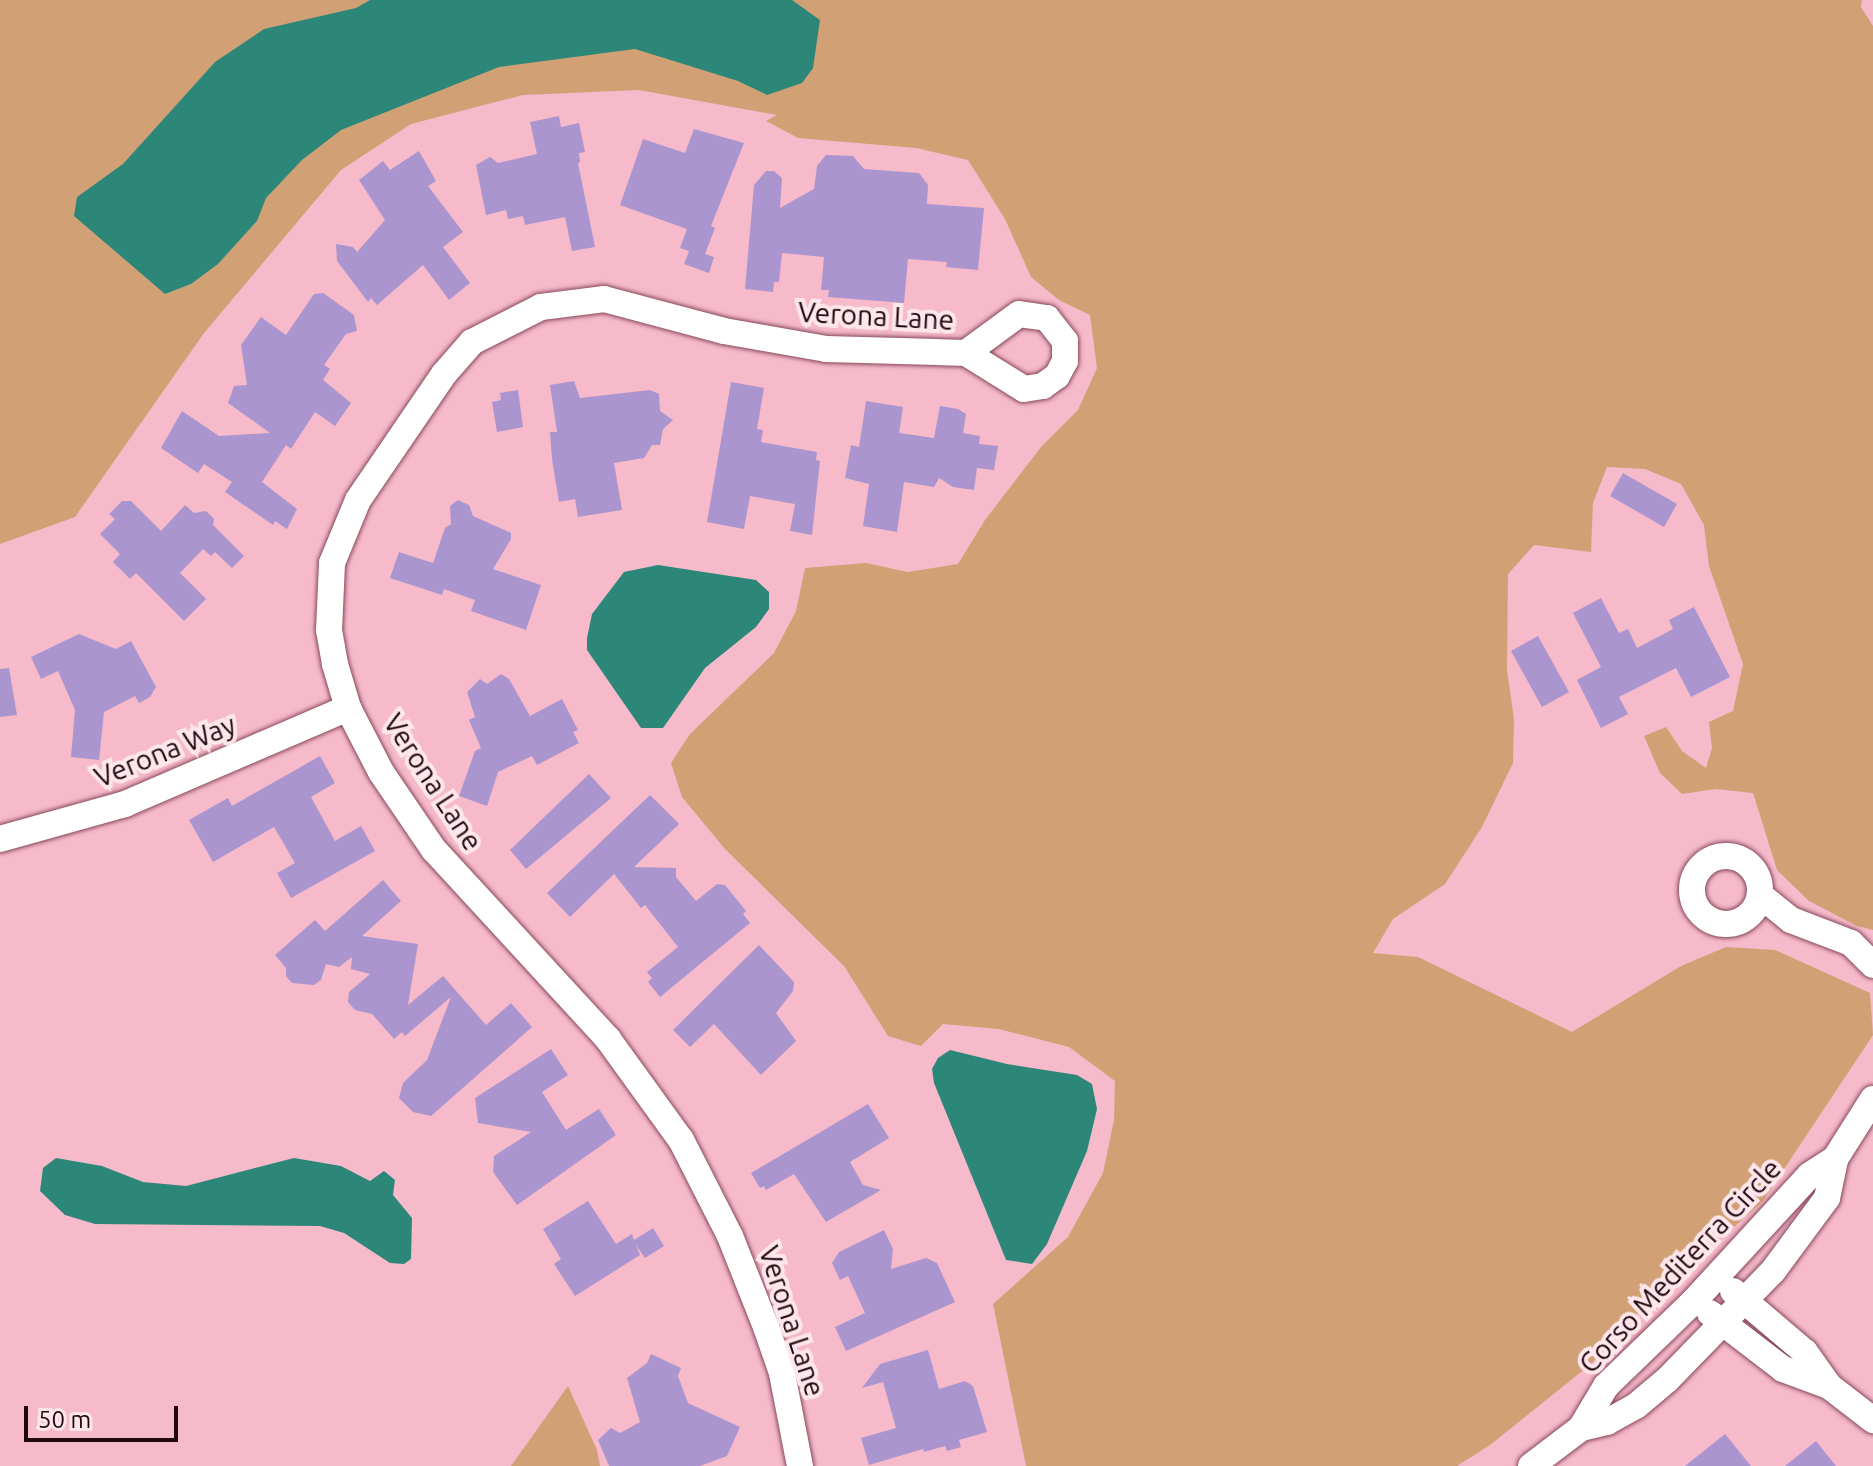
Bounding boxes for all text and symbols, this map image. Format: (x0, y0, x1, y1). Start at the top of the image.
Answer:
street label: Verona Lane (797, 295, 955, 337)
street label: Verona Way (90, 707, 240, 795)
street label: Verona Lane (376, 707, 490, 857)
street label: Corso Mediterra Circle (1572, 1152, 1788, 1380)
street label: Verona Lane (752, 1242, 832, 1400)
scale bar (28, 1390, 182, 1440)
text: 50 m (38, 1406, 91, 1433)

